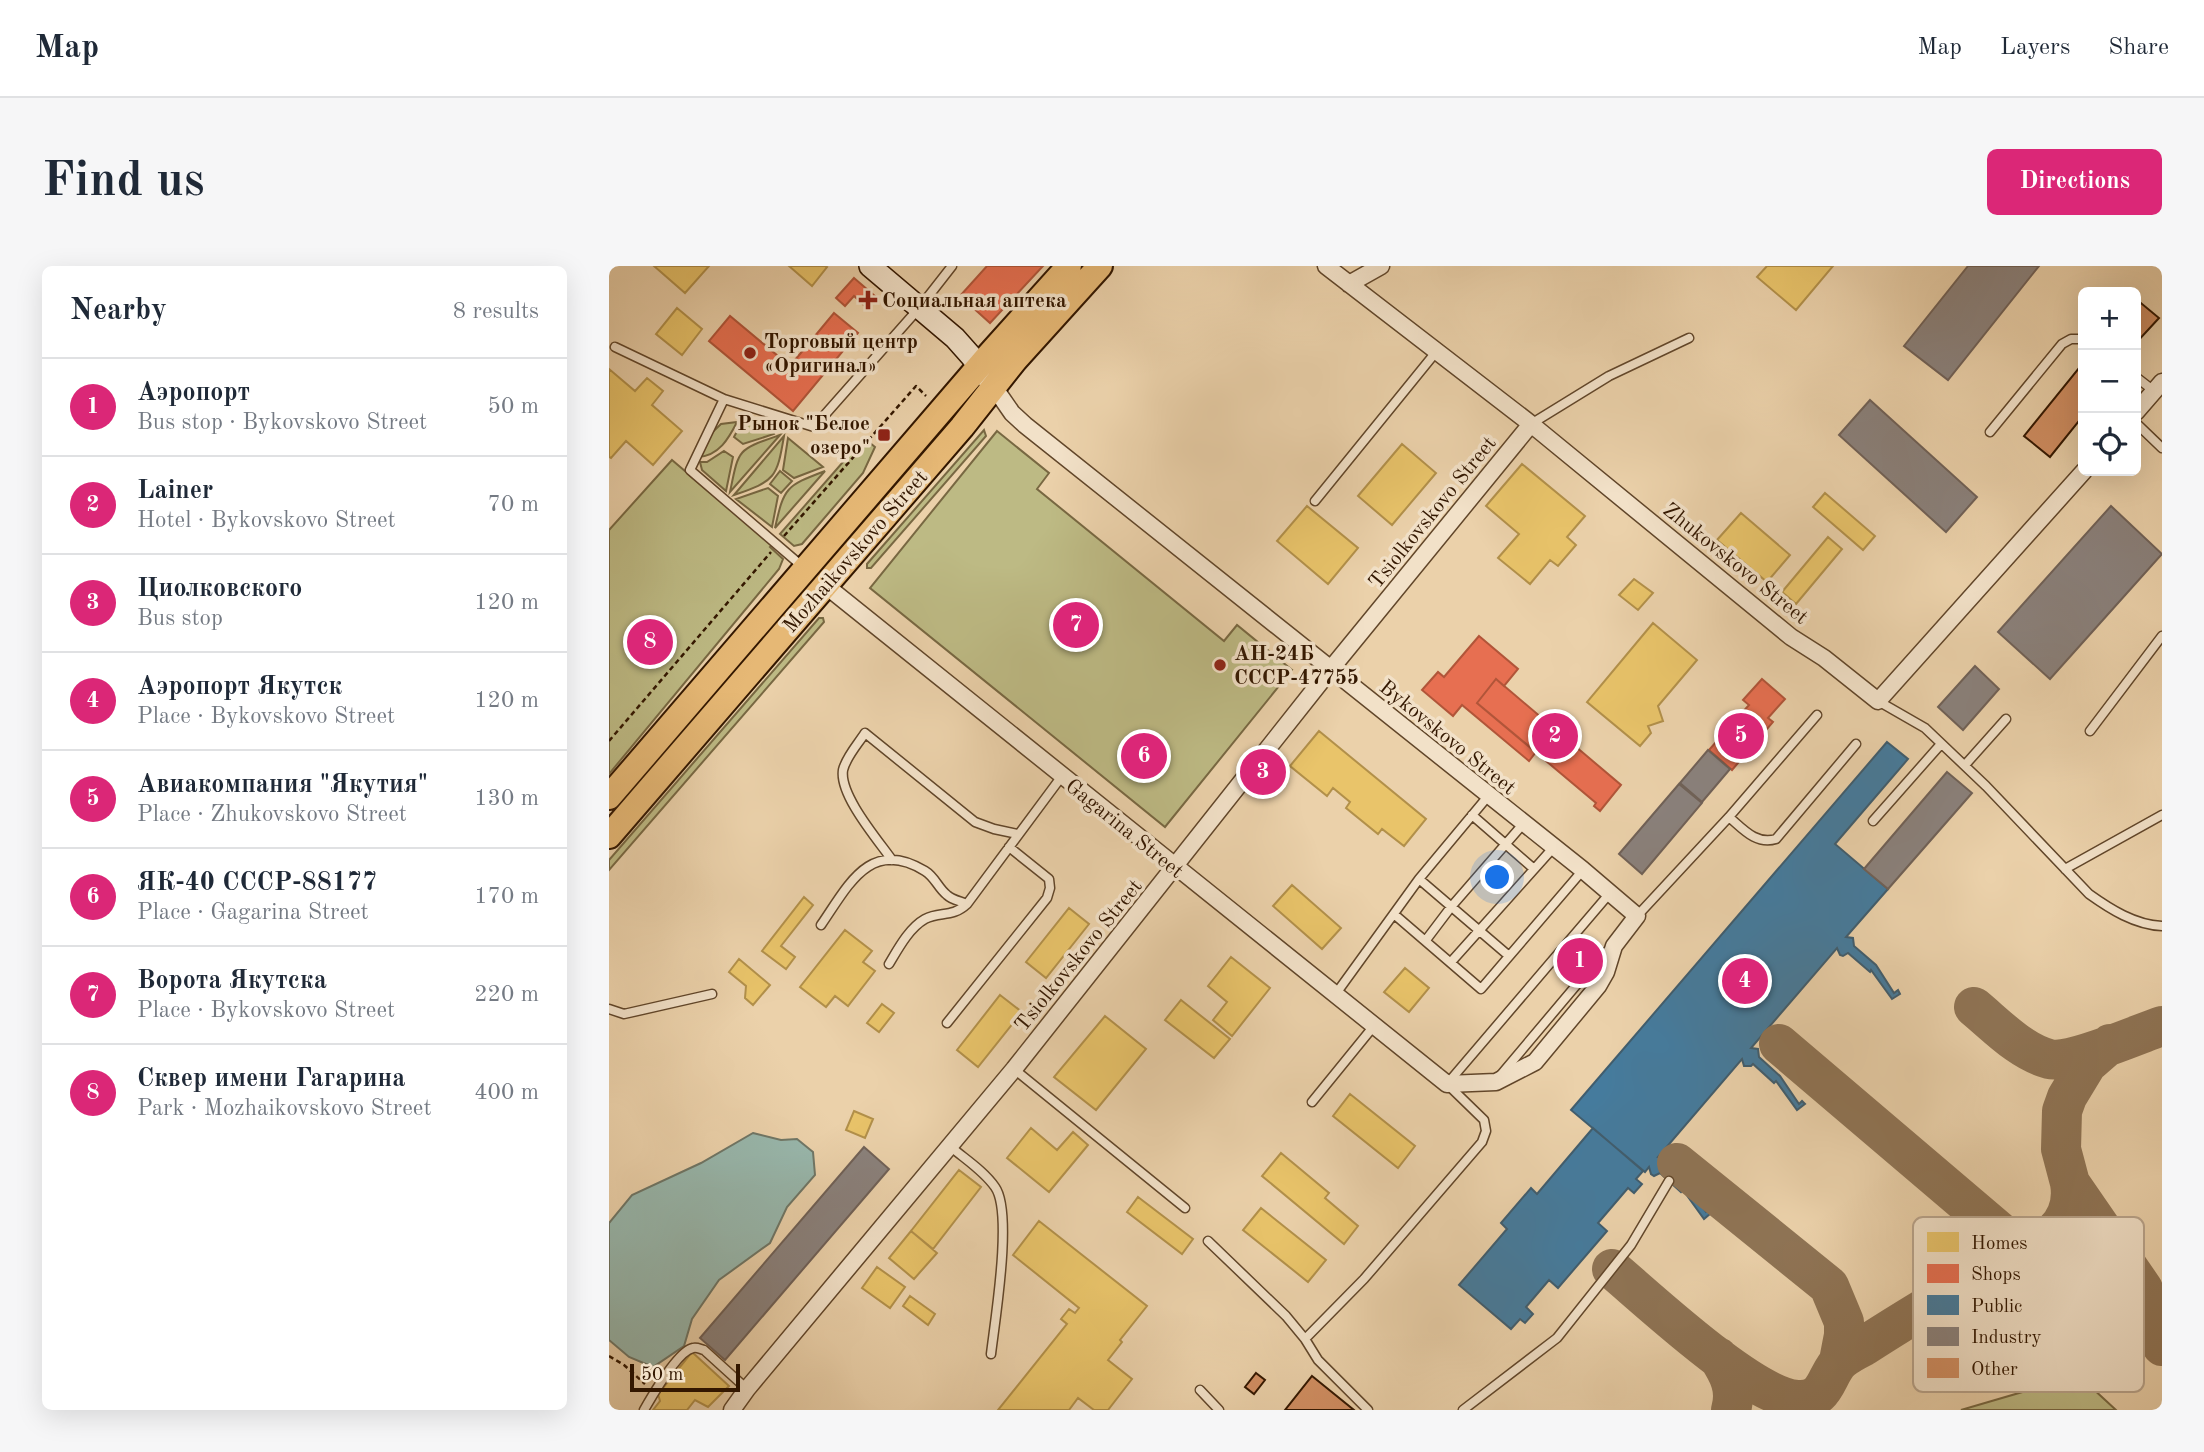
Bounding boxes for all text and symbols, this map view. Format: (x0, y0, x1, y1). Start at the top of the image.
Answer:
text: Map (35, 32, 99, 65)
text: Map (1918, 36, 1962, 60)
text: Layers (2000, 36, 2070, 60)
text: Share (2108, 36, 2169, 60)
button: Directions (1987, 149, 2162, 215)
text: Find us (42, 158, 205, 207)
map controls (2078, 287, 2141, 476)
button: + (2078, 287, 2141, 350)
place label: Социальная аптека (882, 291, 1067, 312)
marker: Социальная аптека (860, 292, 876, 308)
text: Nearby (70, 296, 167, 326)
text: 8 results (453, 300, 539, 323)
place label: Торговый центр «Оригинал» (764, 332, 918, 377)
marker: Торговый центр «Оригинал» (742, 345, 758, 361)
button: − (2078, 350, 2141, 413)
text: Аэропорт (137, 380, 250, 406)
text: 1 (86, 395, 100, 418)
text: 50 m (488, 395, 539, 418)
text: Bus stop · Bykovskovo Street (137, 411, 427, 434)
button: locate (2078, 413, 2141, 476)
place label: Рынок "Белое озеро" (737, 414, 870, 459)
marker: Рынок "Белое озеро" (876, 427, 892, 443)
street label: Tsiolkovskovo Street (1366, 433, 1501, 593)
street label: Mozhaikovskovo Street (780, 467, 932, 637)
text: Lainer (137, 478, 213, 504)
text: 2 (86, 493, 100, 516)
text: 70 m (488, 493, 539, 516)
street label: Zhukovskovo Street (1659, 500, 1811, 629)
text: Hotel · Bykovskovo Street (137, 509, 396, 532)
text: Циолковского (137, 576, 302, 602)
text: 3 (86, 591, 100, 614)
text: 120 m (474, 591, 539, 614)
pin: 7 (1053, 599, 1099, 651)
text: Bus stop (137, 607, 223, 630)
pin: 8 (627, 616, 673, 668)
place label: АН-24Б СССР-47755 (1234, 644, 1359, 689)
marker: АН-24Б СССР-47755 (1212, 657, 1228, 673)
text: Аэропорт Якутск (137, 674, 342, 700)
street label: Bykovskovo Street (1375, 677, 1519, 799)
text: 4 (86, 689, 100, 712)
text: 120 m (474, 689, 539, 712)
text: Place · Bykovskovo Street (137, 705, 395, 728)
pin: 2 (1532, 710, 1578, 762)
pin: 5 (1718, 710, 1764, 762)
pin: 6 (1121, 730, 1167, 782)
pin: 3 (1240, 746, 1286, 798)
text: Авиакомпания "Якутия" (137, 772, 428, 798)
street label: Gagarina Street (1061, 775, 1187, 883)
text: 5 (86, 787, 100, 810)
text: 130 m (474, 787, 539, 810)
text: Place · Zhukovskovo Street (137, 803, 407, 826)
your location (1480, 860, 1514, 894)
text: ЯК-40 СССР-88177 (137, 870, 377, 896)
street label: Tsiolkovskovo Street (1012, 876, 1147, 1036)
text: 6 (86, 885, 100, 908)
text: 170 m (474, 885, 539, 908)
text: Place · Gagarina Street (137, 901, 369, 924)
pin: 1 (1557, 935, 1603, 987)
pin: 4 (1722, 955, 1768, 1007)
text: Ворота Якутска (137, 968, 327, 994)
text: 7 (86, 983, 100, 1006)
text: 220 m (474, 983, 539, 1006)
text: Place · Bykovskovo Street (137, 999, 395, 1022)
text: Сквер имени Гагарина (137, 1066, 405, 1092)
text: 8 (86, 1081, 100, 1104)
text: 400 m (474, 1081, 539, 1104)
text: Park · Mozhaikovskovo Street (137, 1097, 431, 1120)
legend (1913, 1217, 2144, 1392)
text: Homes (1971, 1235, 2027, 1254)
text: Shops (1971, 1266, 2021, 1285)
text: Public (1971, 1298, 2022, 1317)
text: Industry (1971, 1329, 2042, 1348)
scale bar (630, 1361, 740, 1393)
text: Other (1971, 1361, 2018, 1380)
text: 50 m (641, 1366, 683, 1385)

